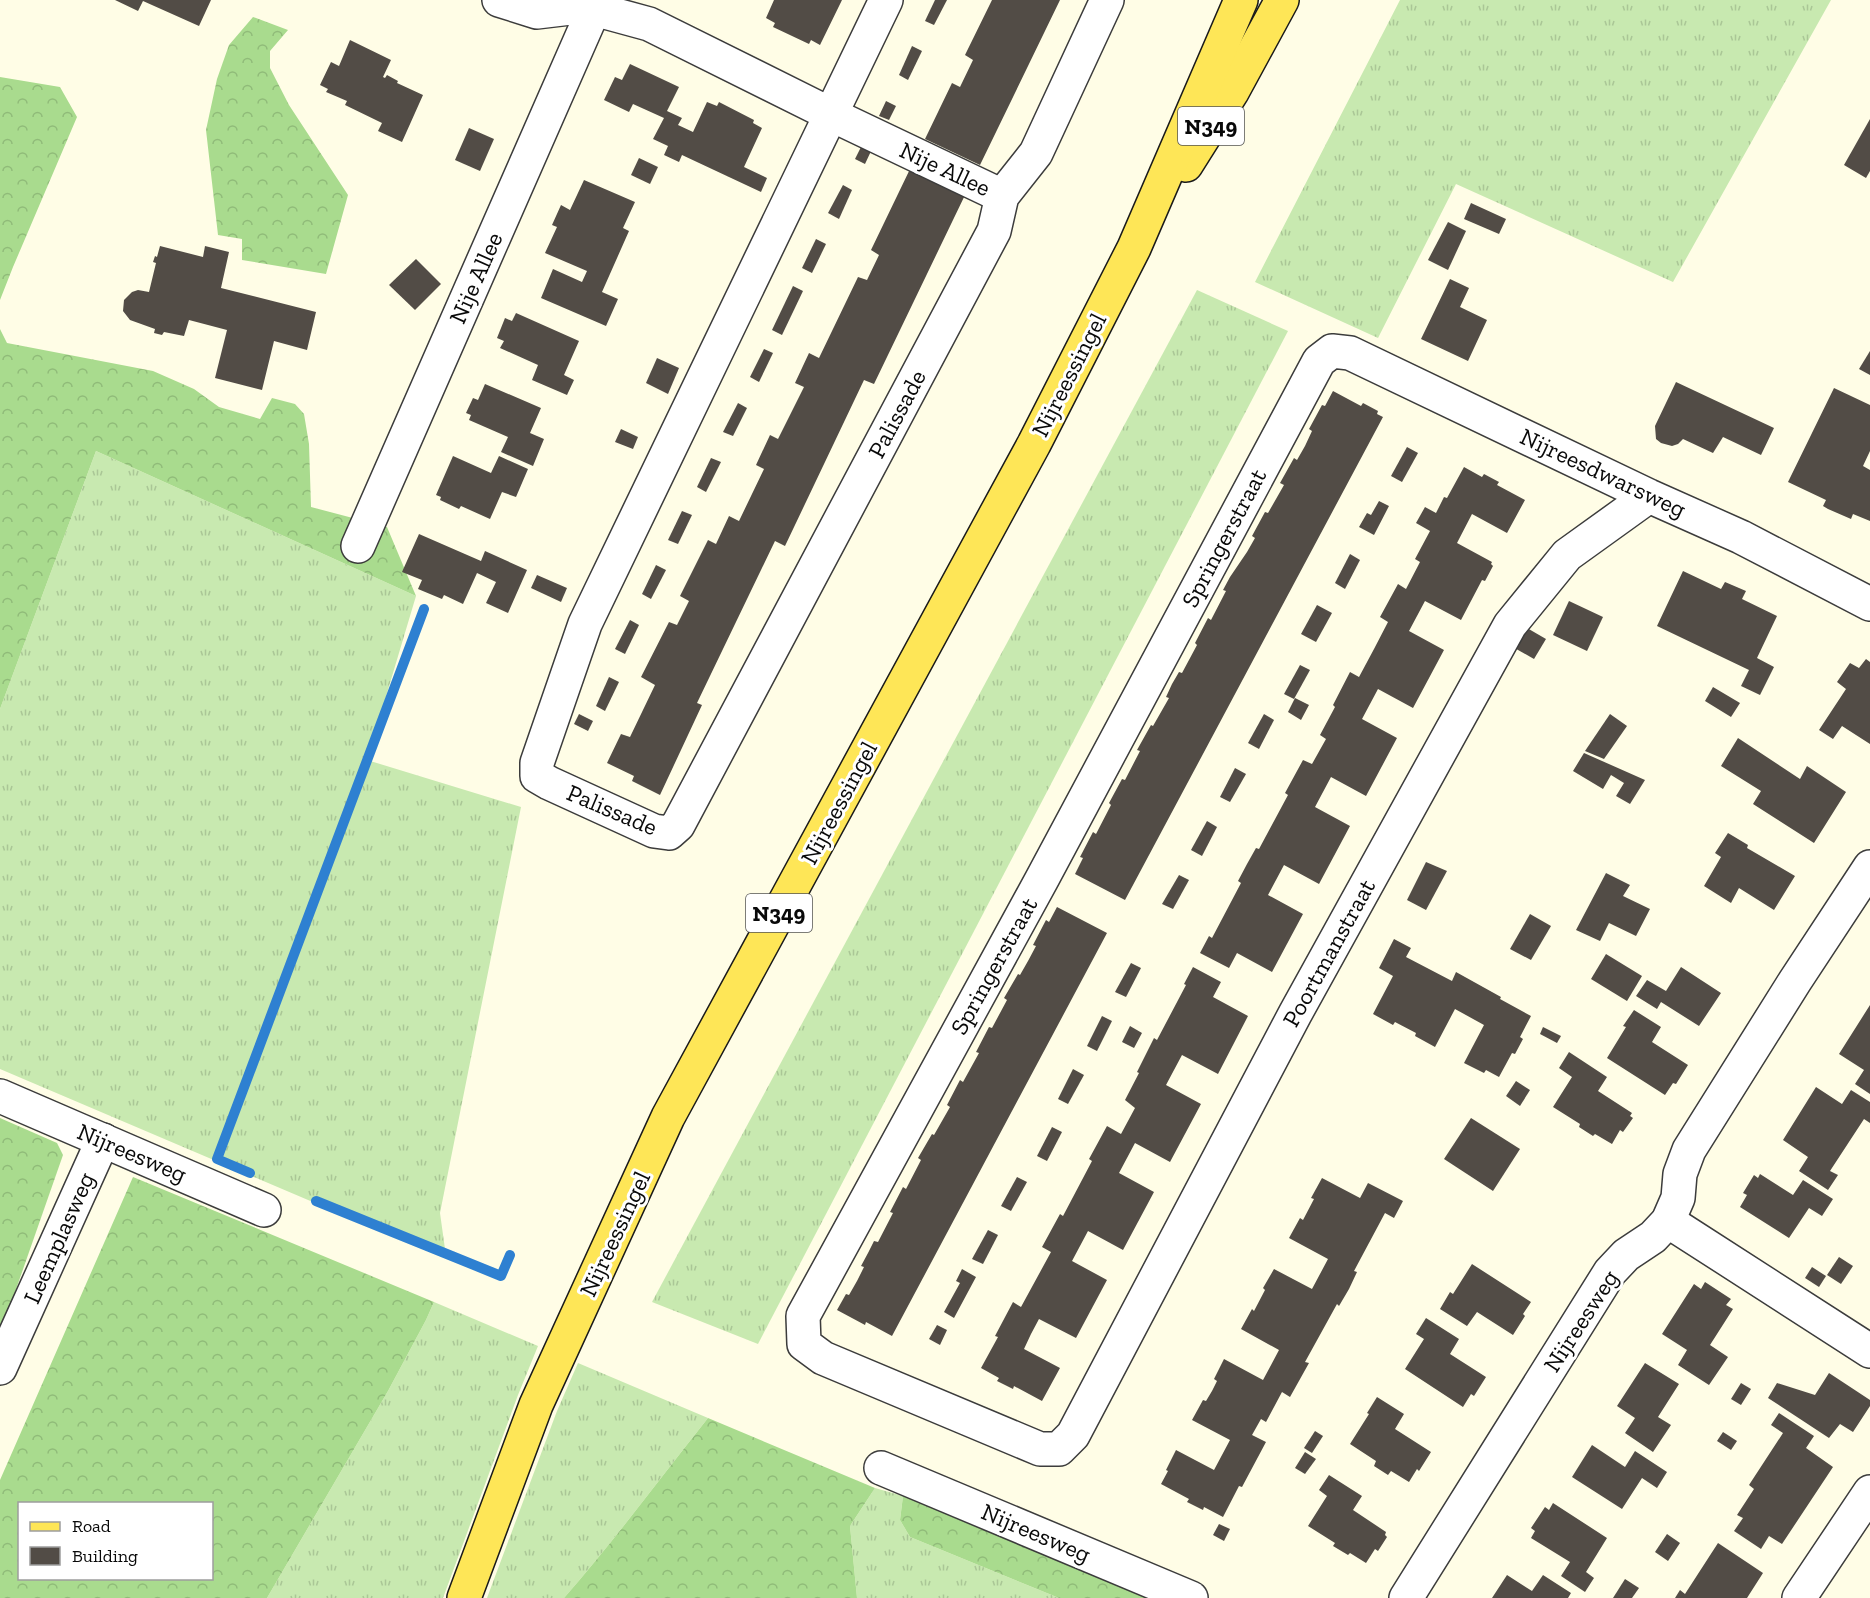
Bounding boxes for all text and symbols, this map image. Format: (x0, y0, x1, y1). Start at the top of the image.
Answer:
road number: N349 (1178, 107, 1244, 145)
street label: Nije Allee (895, 135, 995, 202)
street label: Nije Allee (443, 228, 509, 328)
street label: Nijreessingel (1025, 308, 1112, 442)
street label: Palissade (861, 365, 932, 463)
street label: Nijreesdwarsweg (1516, 422, 1691, 524)
street label: Springerstraat (1175, 463, 1272, 612)
street label: Nijreessingel (794, 736, 883, 869)
street label: Palissade (563, 778, 662, 842)
street label: Poortmanstraat (1276, 874, 1381, 1032)
street label: Springerstraat (944, 892, 1043, 1040)
road number: N349 (746, 894, 812, 932)
street label: Nijreesweg (73, 1117, 191, 1189)
street label: Nijreessingel (573, 1166, 656, 1301)
street label: Leemplasweg (17, 1168, 100, 1308)
street label: Nijreesweg (1537, 1264, 1624, 1377)
street label: Nijreesweg (977, 1497, 1095, 1569)
legend (18, 1502, 213, 1580)
text: Road (72, 1515, 111, 1537)
text: Building (72, 1545, 138, 1567)

